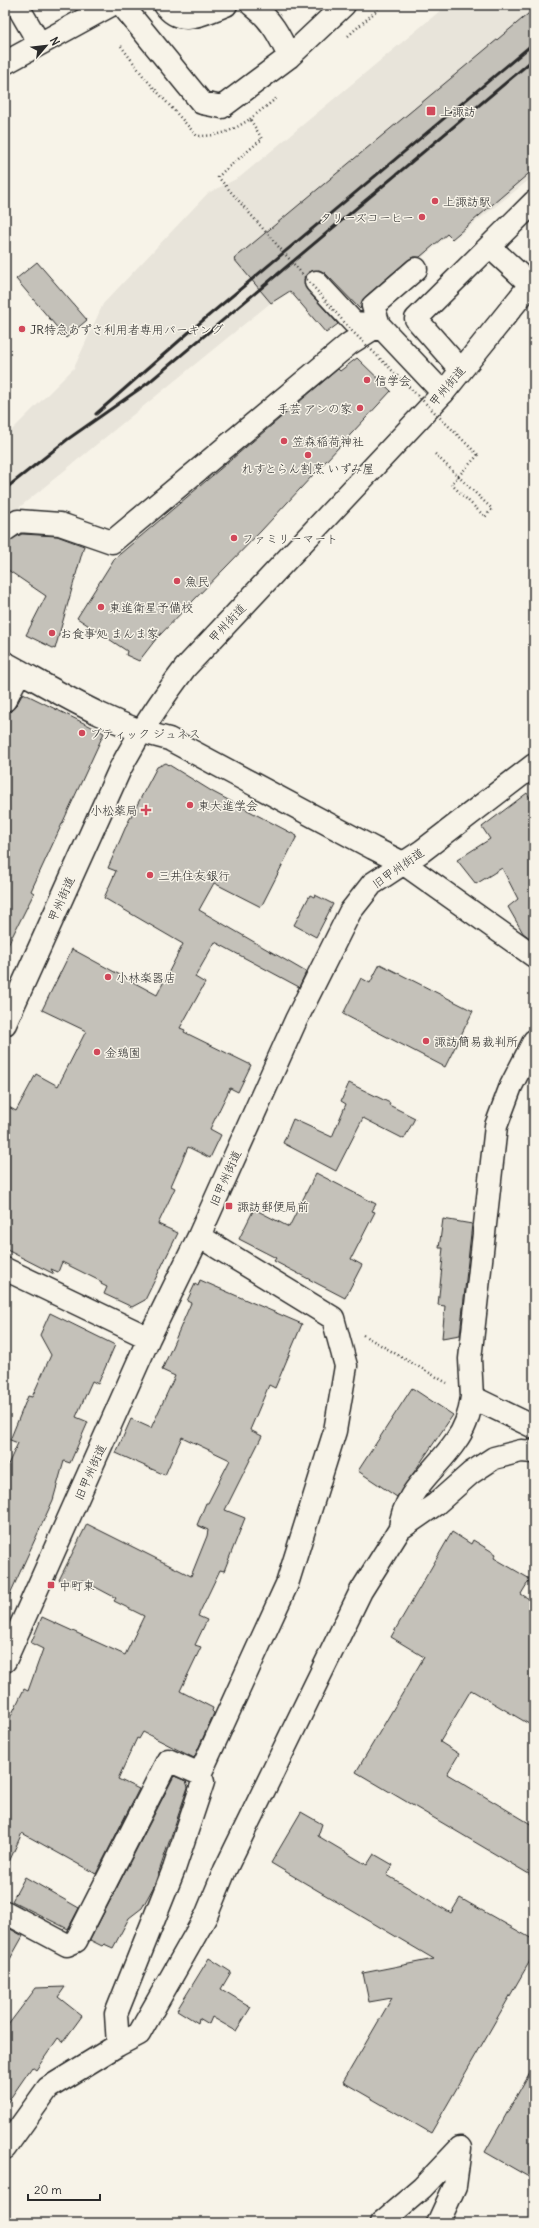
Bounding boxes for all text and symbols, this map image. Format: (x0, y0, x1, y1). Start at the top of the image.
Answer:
north arrow (26, 26, 66, 66)
text: N (47, 35, 63, 48)
place label: 上諏訪 (440, 104, 476, 119)
marker: 上諏訪 (425, 105, 437, 117)
place label: 上諏訪駅 (443, 194, 491, 209)
marker: 上諏訪駅 (430, 196, 440, 206)
place label: タリーズコーヒー (320, 210, 414, 225)
marker: タリーズコーヒー (417, 212, 427, 222)
place label: JR特急あずさ利用者専用パーキング (30, 322, 224, 337)
marker: JR特急あずさ利用者専用パーキング (17, 324, 27, 334)
street label: 甲州街道 (426, 363, 468, 409)
place label: 信学会 (375, 373, 411, 388)
marker: 信学会 (362, 375, 372, 385)
place label: 手芸 アンの家 (277, 401, 352, 416)
marker: 手芸 アンの家 (355, 403, 365, 413)
place label: 笠森稲荷神社 (292, 434, 364, 449)
marker: 笠森稲荷神社 (279, 436, 289, 446)
marker: れすとらん割烹 いずみ屋 (303, 450, 313, 460)
place label: れすとらん割烹 いずみ屋 (242, 461, 374, 476)
place label: ファミリーマート (242, 531, 338, 546)
marker: ファミリーマート (229, 533, 239, 543)
place label: 魚民 (185, 574, 209, 589)
marker: 魚民 (172, 576, 182, 586)
place label: 東進衛星予備校 (109, 600, 193, 615)
street label: 甲州街道 (205, 600, 249, 646)
marker: 東進衛星予備校 (96, 602, 106, 612)
place label: お食事処 まんま家 (60, 626, 159, 641)
marker: お食事処 まんま家 (47, 628, 57, 638)
place label: ブティック ジュネス (90, 726, 201, 741)
marker: ブティック ジュネス (77, 728, 87, 738)
place label: 東大進学会 (198, 798, 258, 813)
marker: 東大進学会 (185, 800, 195, 810)
place label: 小松薬局 (90, 803, 138, 818)
marker: 小松薬局 (141, 805, 151, 815)
street label: 旧甲州街道 (369, 845, 427, 891)
place label: 三井住友銀行 (158, 868, 230, 883)
marker: 三井住友銀行 (145, 870, 155, 880)
street label: 甲州街道 (44, 874, 78, 924)
place label: 小林楽器店 (116, 970, 176, 985)
marker: 小林楽器店 (103, 972, 113, 982)
place label: 諏訪簡易裁判所 (434, 1034, 518, 1049)
marker: 諏訪簡易裁判所 (421, 1036, 431, 1046)
place label: 金鵄園 (105, 1045, 141, 1060)
marker: 金鵄園 (92, 1047, 102, 1057)
street label: 旧甲州街道 (206, 1148, 244, 1208)
place label: 諏訪郵便局前 (237, 1199, 309, 1214)
marker: 諏訪郵便局前 (224, 1201, 234, 1211)
street label: 旧甲州街道 (71, 1442, 109, 1502)
place label: 中町東 (59, 1578, 95, 1593)
marker: 中町東 (46, 1580, 56, 1590)
scale bar (28, 2176, 100, 2202)
text: 20 m (34, 2182, 62, 2197)

